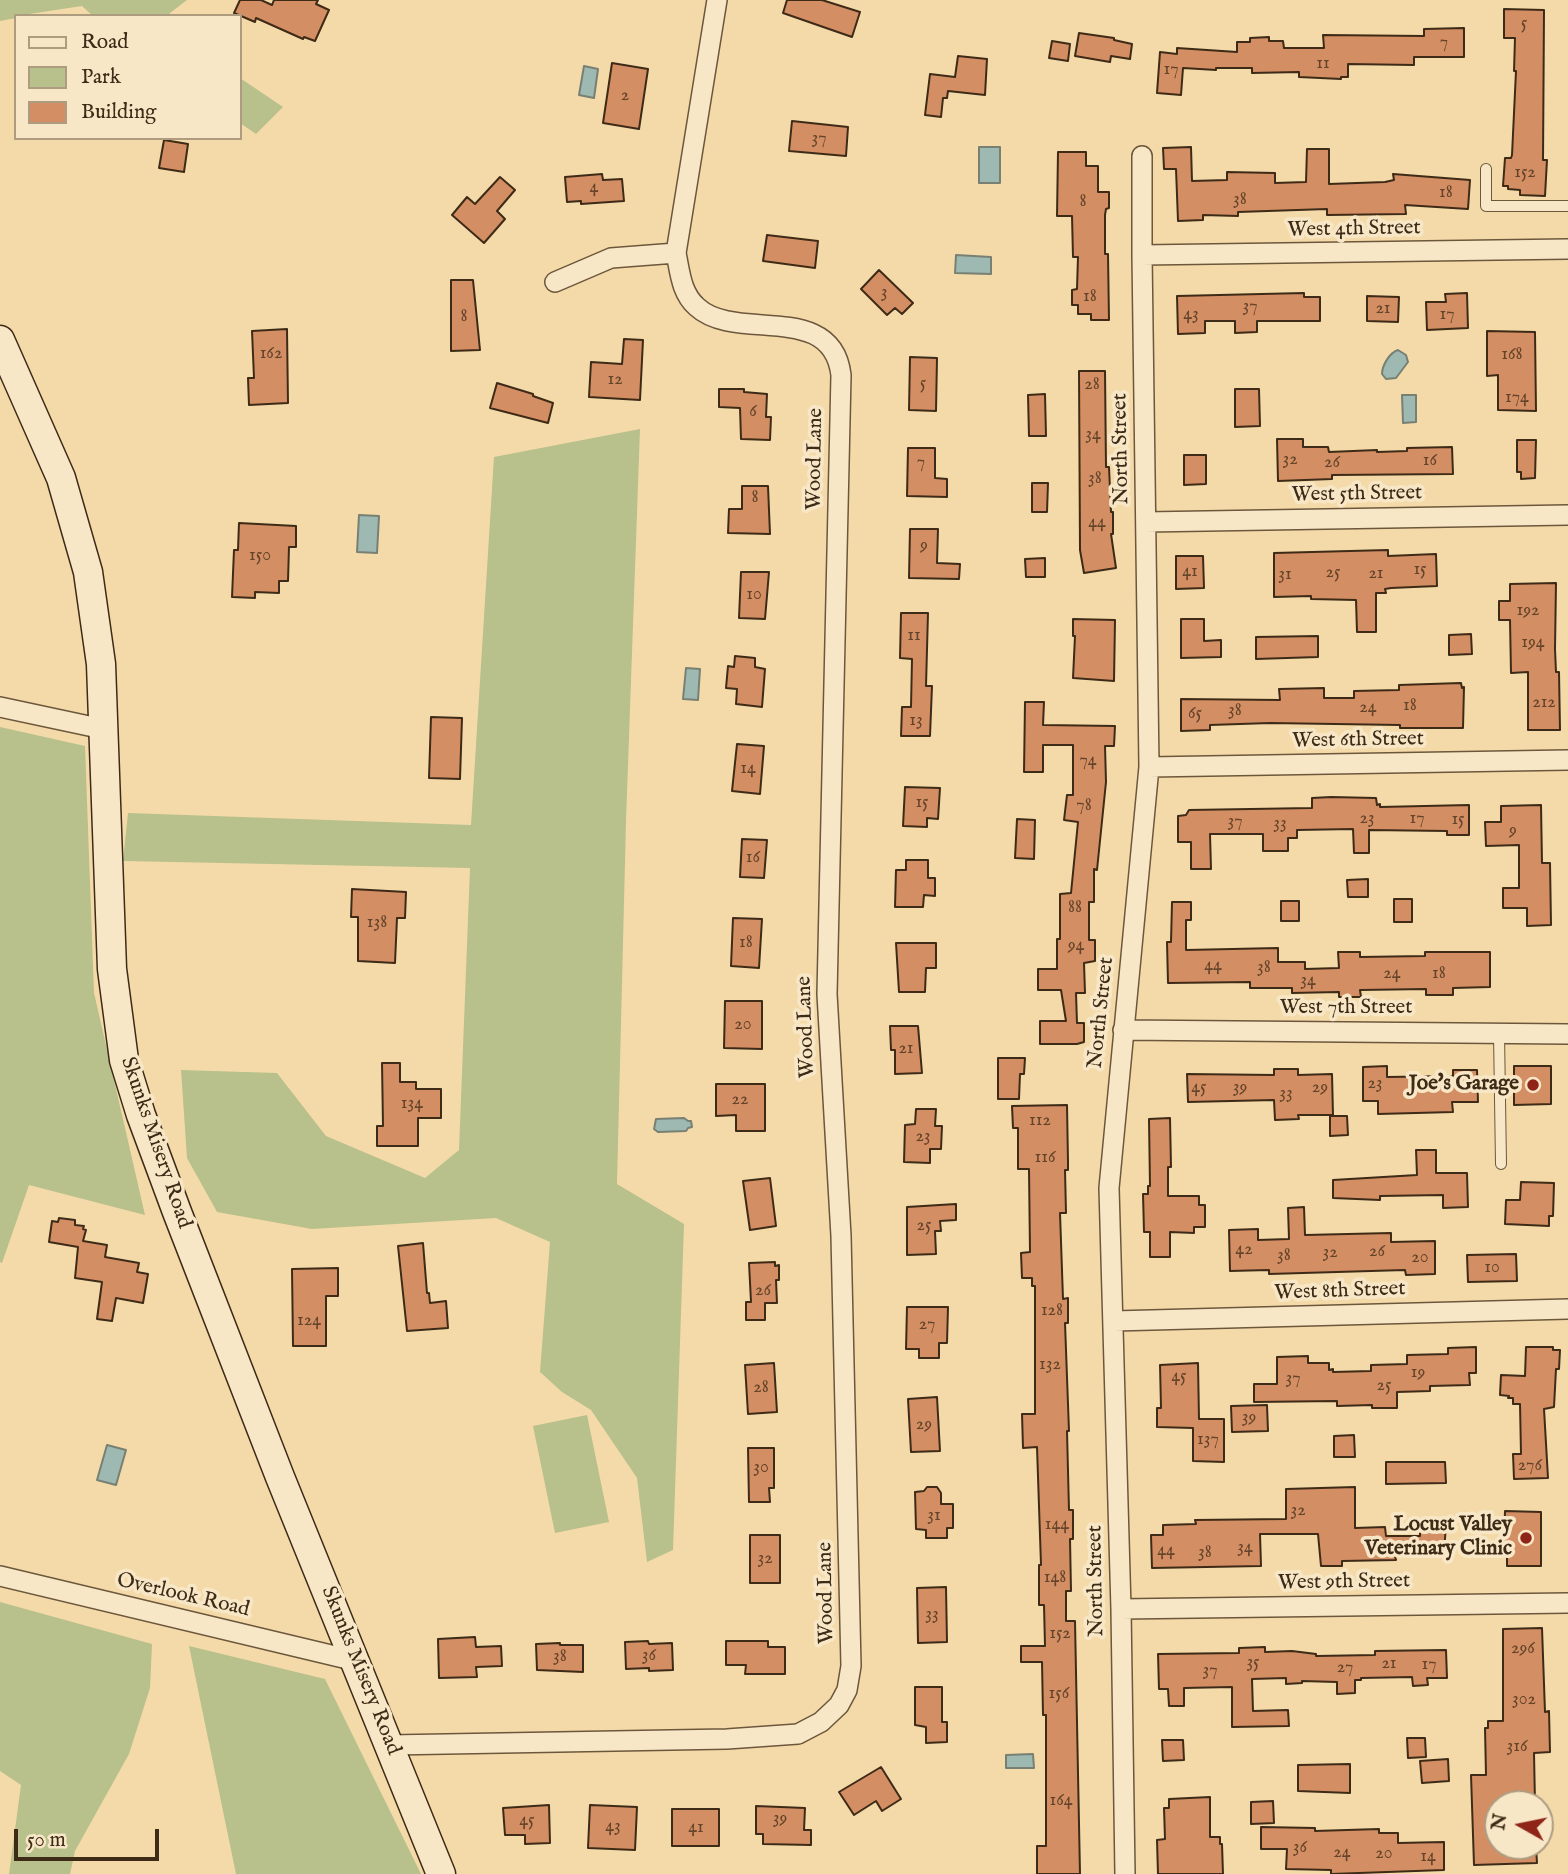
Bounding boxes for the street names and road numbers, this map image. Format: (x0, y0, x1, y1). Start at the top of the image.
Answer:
street label: West 4th Street (1287, 216, 1421, 244)
street label: North Street (1108, 393, 1136, 505)
street label: Wood Lane (803, 408, 829, 510)
street label: West 5th Street (1292, 481, 1422, 509)
street label: West 6th Street (1292, 727, 1424, 755)
street label: North Street (1084, 956, 1120, 1070)
street label: Wood Lane (793, 976, 821, 1078)
street label: West 7th Street (1280, 996, 1412, 1022)
street label: Skunks Misery Road (114, 1054, 196, 1232)
street label: West 8th Street (1274, 1277, 1406, 1307)
street label: North Street (1083, 1525, 1111, 1637)
street label: Wood Lane (814, 1542, 840, 1644)
street label: Overlook Road (114, 1568, 252, 1624)
street label: West 9th Street (1278, 1569, 1410, 1597)
street label: Skunks Misery Road (315, 1583, 405, 1759)

